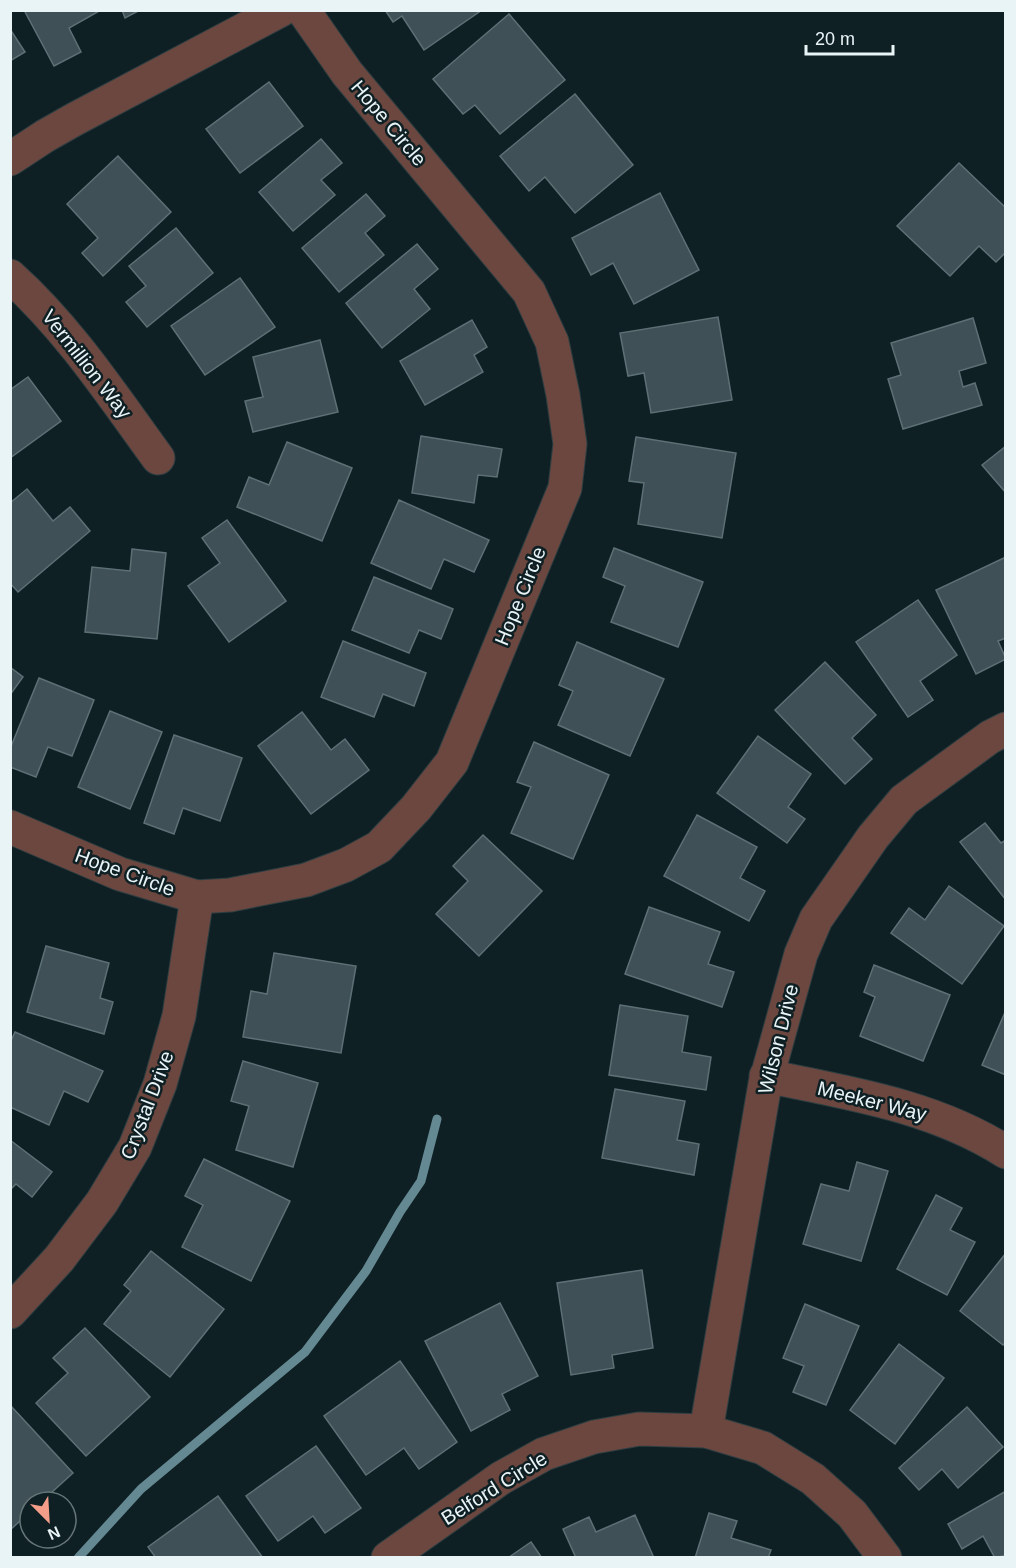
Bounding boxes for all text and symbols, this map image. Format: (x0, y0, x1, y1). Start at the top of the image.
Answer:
scale bar (806, 18, 893, 56)
text: 20 m (815, 29, 855, 49)
street label: Hope Circle (347, 76, 431, 170)
street label: Vermillion Way (38, 305, 136, 423)
street label: Hope Circle (490, 543, 550, 649)
street label: Hope Circle (72, 844, 178, 900)
street label: Wilson Drive (754, 982, 802, 1096)
street label: Crystal Drive (116, 1048, 178, 1162)
street label: Meeker Way (815, 1077, 929, 1125)
street label: Belford Circle (437, 1447, 551, 1529)
north arrow (18, 1490, 78, 1550)
text: N (45, 1523, 63, 1543)

